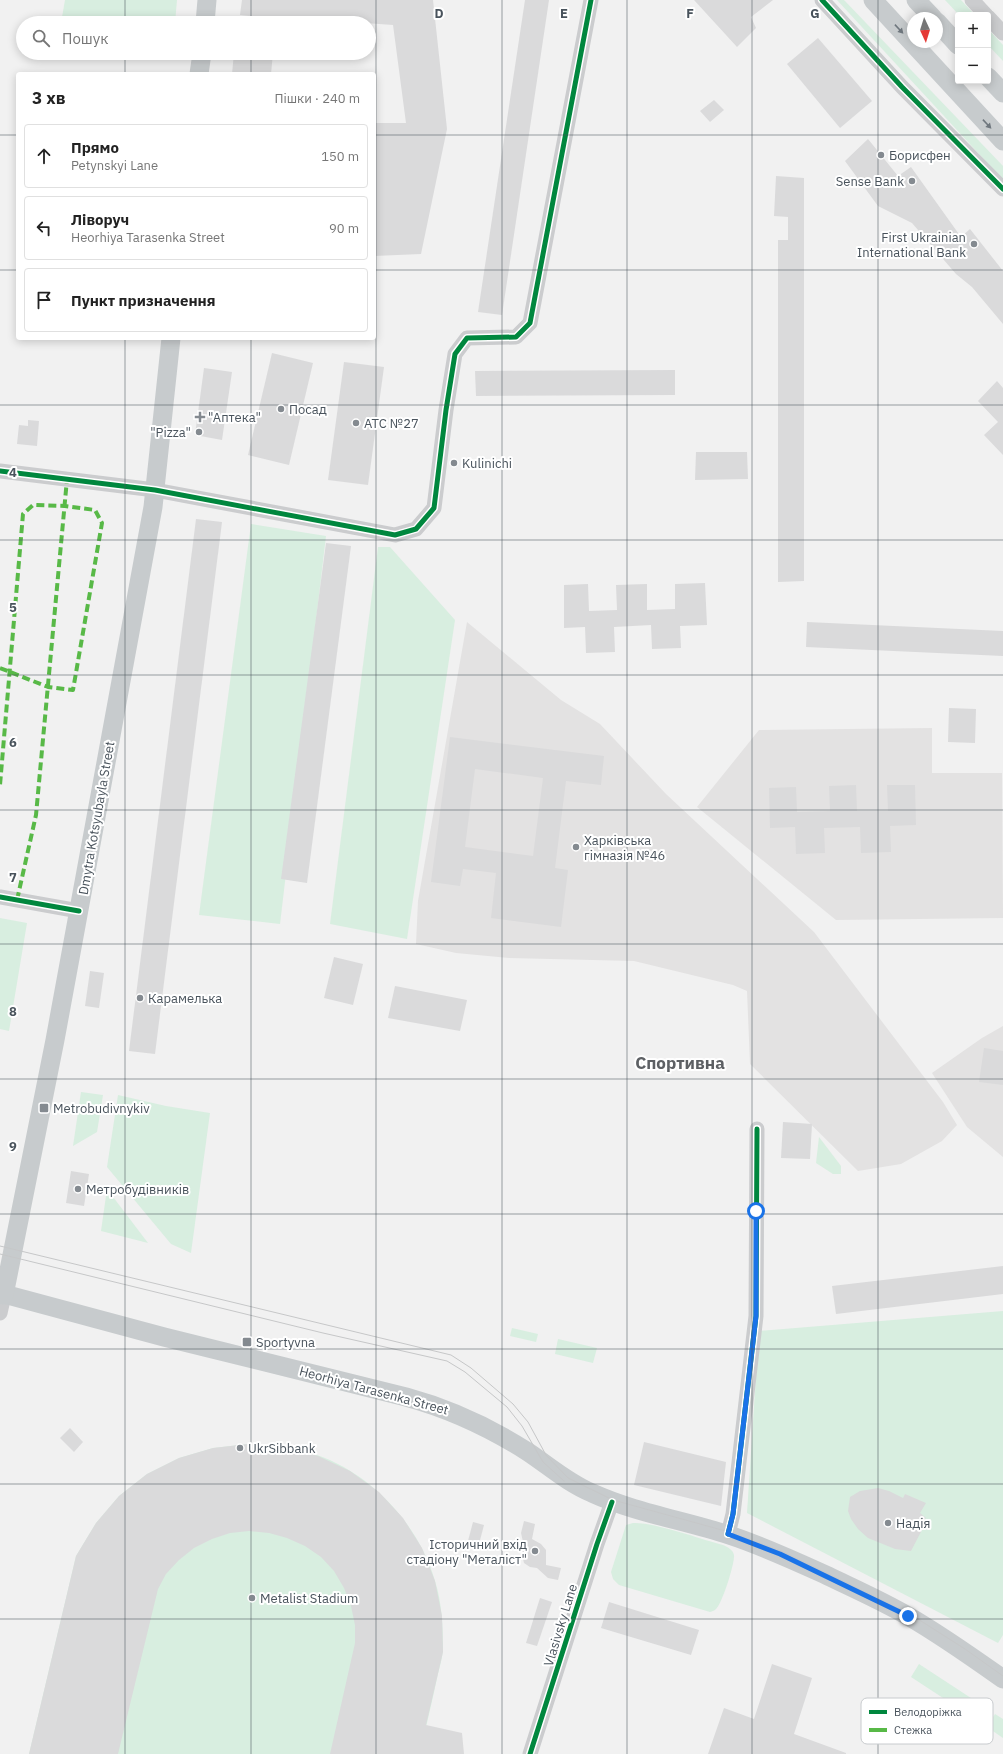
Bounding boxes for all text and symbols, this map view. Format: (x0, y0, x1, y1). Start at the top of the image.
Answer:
text: D (434, 5, 444, 22)
text: E (560, 5, 568, 22)
text: F (686, 5, 694, 22)
text: G (810, 5, 820, 22)
north arrow (907, 12, 943, 48)
map controls (955, 12, 991, 84)
button: + (955, 12, 991, 48)
search box (16, 16, 376, 60)
one-way arrow (894, 24, 904, 34)
icon: search (30, 27, 52, 49)
text: Пошук (62, 29, 109, 48)
button: − (955, 48, 991, 84)
text: 3 хв (32, 87, 66, 109)
text: Пішки · 240 m (274, 90, 360, 107)
one-way arrow (982, 119, 992, 129)
text: Прямо (71, 138, 119, 157)
icon: ahead (33, 145, 55, 167)
place label: Борисфен (889, 147, 951, 164)
text: 150 m (321, 148, 359, 165)
marker: Борисфен (876, 150, 886, 160)
text: Petynskyi Lane (71, 157, 158, 174)
place label: Sense Bank (836, 173, 904, 190)
marker: Sense Bank (907, 176, 917, 186)
text: Ліворуч (71, 210, 129, 229)
icon: left (33, 217, 55, 239)
text: 90 m (329, 220, 359, 237)
text: Heorhiya Tarasenka Street (71, 229, 225, 246)
place label: First Ukrainian International Bank (857, 229, 966, 261)
marker: First Ukrainian International Bank (969, 239, 979, 249)
icon: arrive (33, 289, 55, 311)
text: Пункт призначення (71, 291, 216, 310)
place label: Посад (289, 401, 327, 418)
marker: Посад (276, 404, 286, 414)
place label: "Аптека" (208, 409, 261, 426)
marker: "Аптека" (195, 412, 205, 422)
place label: АТС №27 (364, 415, 419, 432)
marker: АТС №27 (351, 418, 361, 428)
place label: "Pizza" (150, 424, 191, 441)
marker: "Pizza" (194, 427, 204, 437)
place label: Kulinichi (462, 455, 512, 472)
marker: Kulinichi (449, 458, 459, 468)
text: 4 (9, 464, 17, 481)
text: 5 (9, 599, 17, 616)
text: 6 (9, 734, 17, 751)
street label: Dmytra Kotsyubayla Street (75, 740, 118, 896)
place label: Харківська гімназія №46 (584, 832, 665, 864)
marker: Харківська гімназія №46 (571, 842, 581, 852)
text: 7 (9, 869, 17, 886)
place label: Карамелька (148, 990, 222, 1007)
marker: Карамелька (135, 993, 145, 1003)
text: 8 (9, 1003, 17, 1020)
district label: Спортивна (635, 1052, 725, 1074)
place label: Metrobudіvnykіv (53, 1100, 150, 1117)
marker: Metrobudіvnykіv (38, 1102, 50, 1114)
text: 9 (9, 1138, 17, 1155)
place label: Метробудівників (86, 1181, 189, 1198)
marker: Метробудівників (73, 1184, 83, 1194)
route start (747, 1202, 765, 1220)
place label: Sportyvna (256, 1334, 315, 1351)
marker: Sportyvna (241, 1336, 253, 1348)
street label: Heorhiya Tarasenka Street (297, 1362, 450, 1419)
place label: UkrSibbank (248, 1440, 316, 1457)
marker: UkrSibbank (235, 1443, 245, 1453)
place label: Надія (896, 1515, 930, 1532)
marker: Надія (883, 1518, 893, 1528)
place label: Історичний вхід стадіону "Металіст" (407, 1536, 527, 1568)
marker: Історичний вхід стадіону "Металіст" (530, 1546, 540, 1556)
street label: Vlasivsky Lane (540, 1582, 581, 1668)
place label: Metalist Stadium (260, 1590, 358, 1607)
marker: Metalist Stadium (247, 1593, 257, 1603)
route end (899, 1607, 917, 1625)
legend (861, 1698, 993, 1744)
text: Велодоріжка (894, 1705, 962, 1719)
text: Стежка (894, 1723, 932, 1737)

